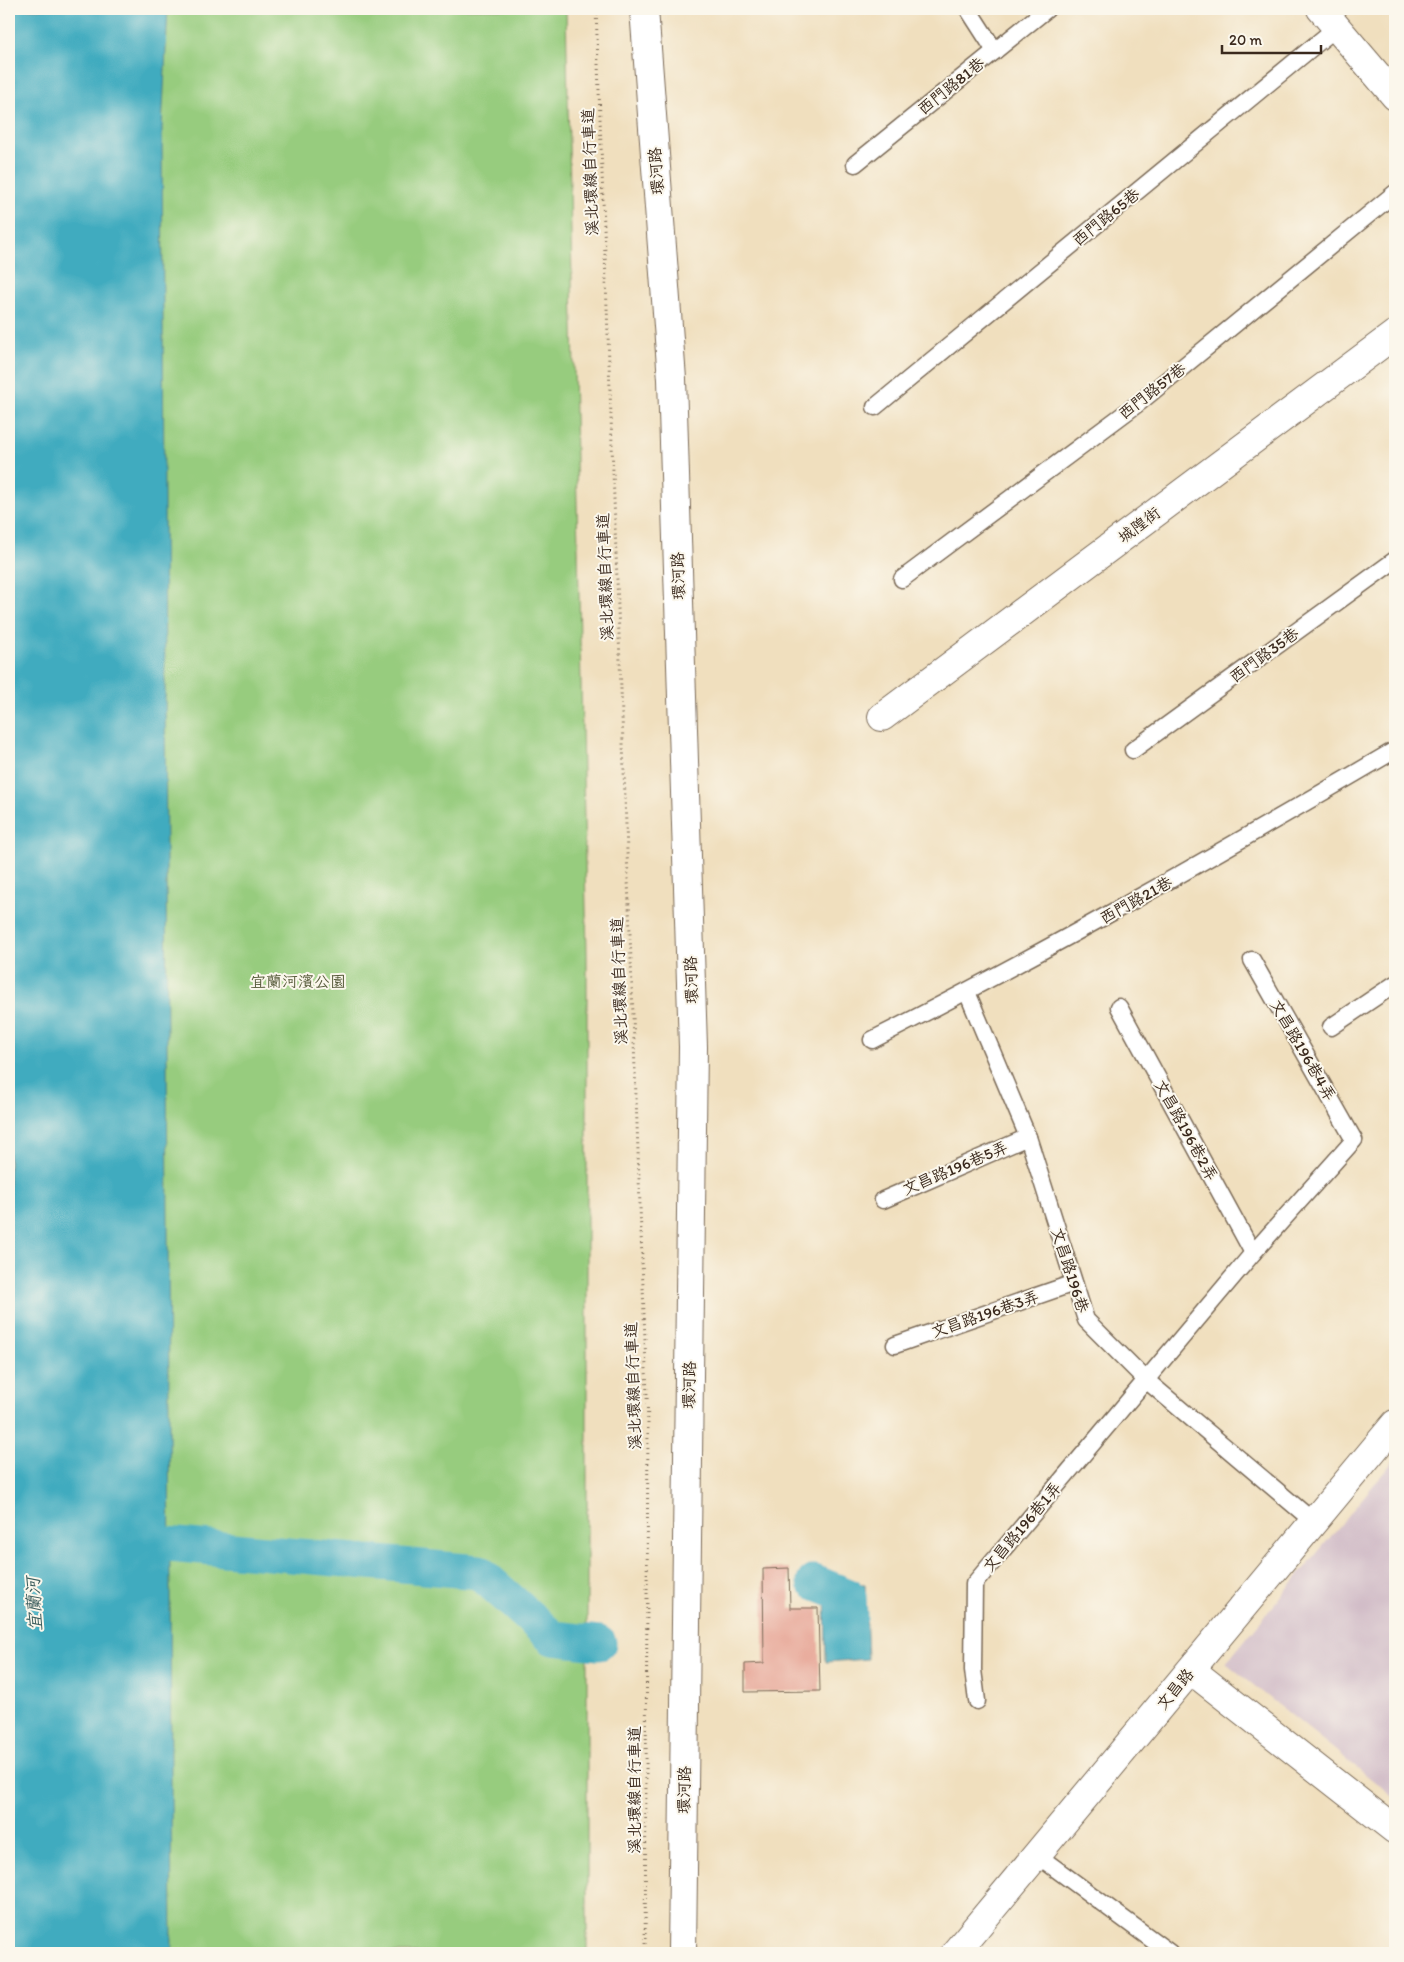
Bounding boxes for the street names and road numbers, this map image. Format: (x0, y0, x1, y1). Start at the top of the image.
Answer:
street label: 西門路81巷 (914, 53, 988, 119)
street label: 溪北環線自行車道 (578, 108, 602, 236)
street label: 環河路 (645, 146, 667, 196)
street label: 西門路65巷 (1069, 184, 1143, 250)
street label: 西門路57巷 (1114, 359, 1190, 423)
street label: 城隍街 (1114, 503, 1164, 547)
street label: 溪北環線自行車道 (593, 513, 617, 641)
street label: 環河路 (668, 552, 688, 600)
street label: 西門路35巷 (1226, 623, 1302, 687)
street label: 西門路21巷 (1096, 872, 1176, 928)
street label: 溪北環線自行車道 (607, 917, 631, 1045)
street label: 環河路 (681, 956, 701, 1004)
street label: 文昌路196巷4弄 (1266, 996, 1340, 1104)
street label: 文昌路196巷2弄 (1150, 1076, 1222, 1184)
street label: 文昌路196巷5弄 (899, 1137, 1011, 1199)
street label: 文昌路196巷 (1047, 1225, 1093, 1315)
street label: 文昌路196巷3弄 (928, 1287, 1042, 1341)
street label: 溪北環線自行車道 (621, 1322, 645, 1450)
street label: 環河路 (679, 1361, 699, 1409)
street label: 文昌路196巷1弄 (979, 1478, 1065, 1576)
street label: 文昌路 (1152, 1665, 1198, 1713)
street label: 溪北環線自行車道 (625, 1726, 644, 1854)
street label: 環河路 (674, 1766, 694, 1814)

